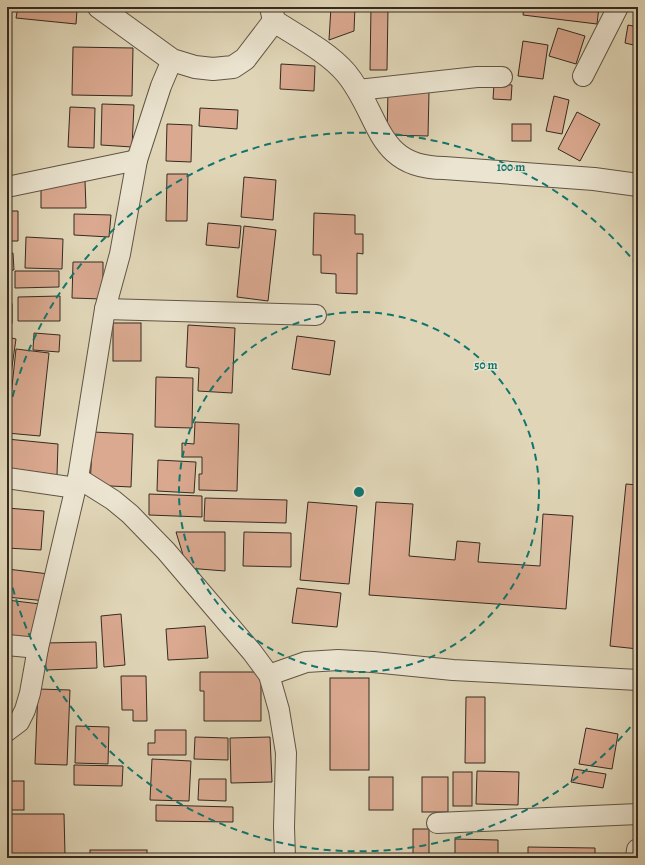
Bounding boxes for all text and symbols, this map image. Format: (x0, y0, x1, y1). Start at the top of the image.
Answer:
text: 100 m (497, 159, 525, 175)
text: 50 m (474, 357, 498, 373)
centre of rings (352, 485, 366, 499)

